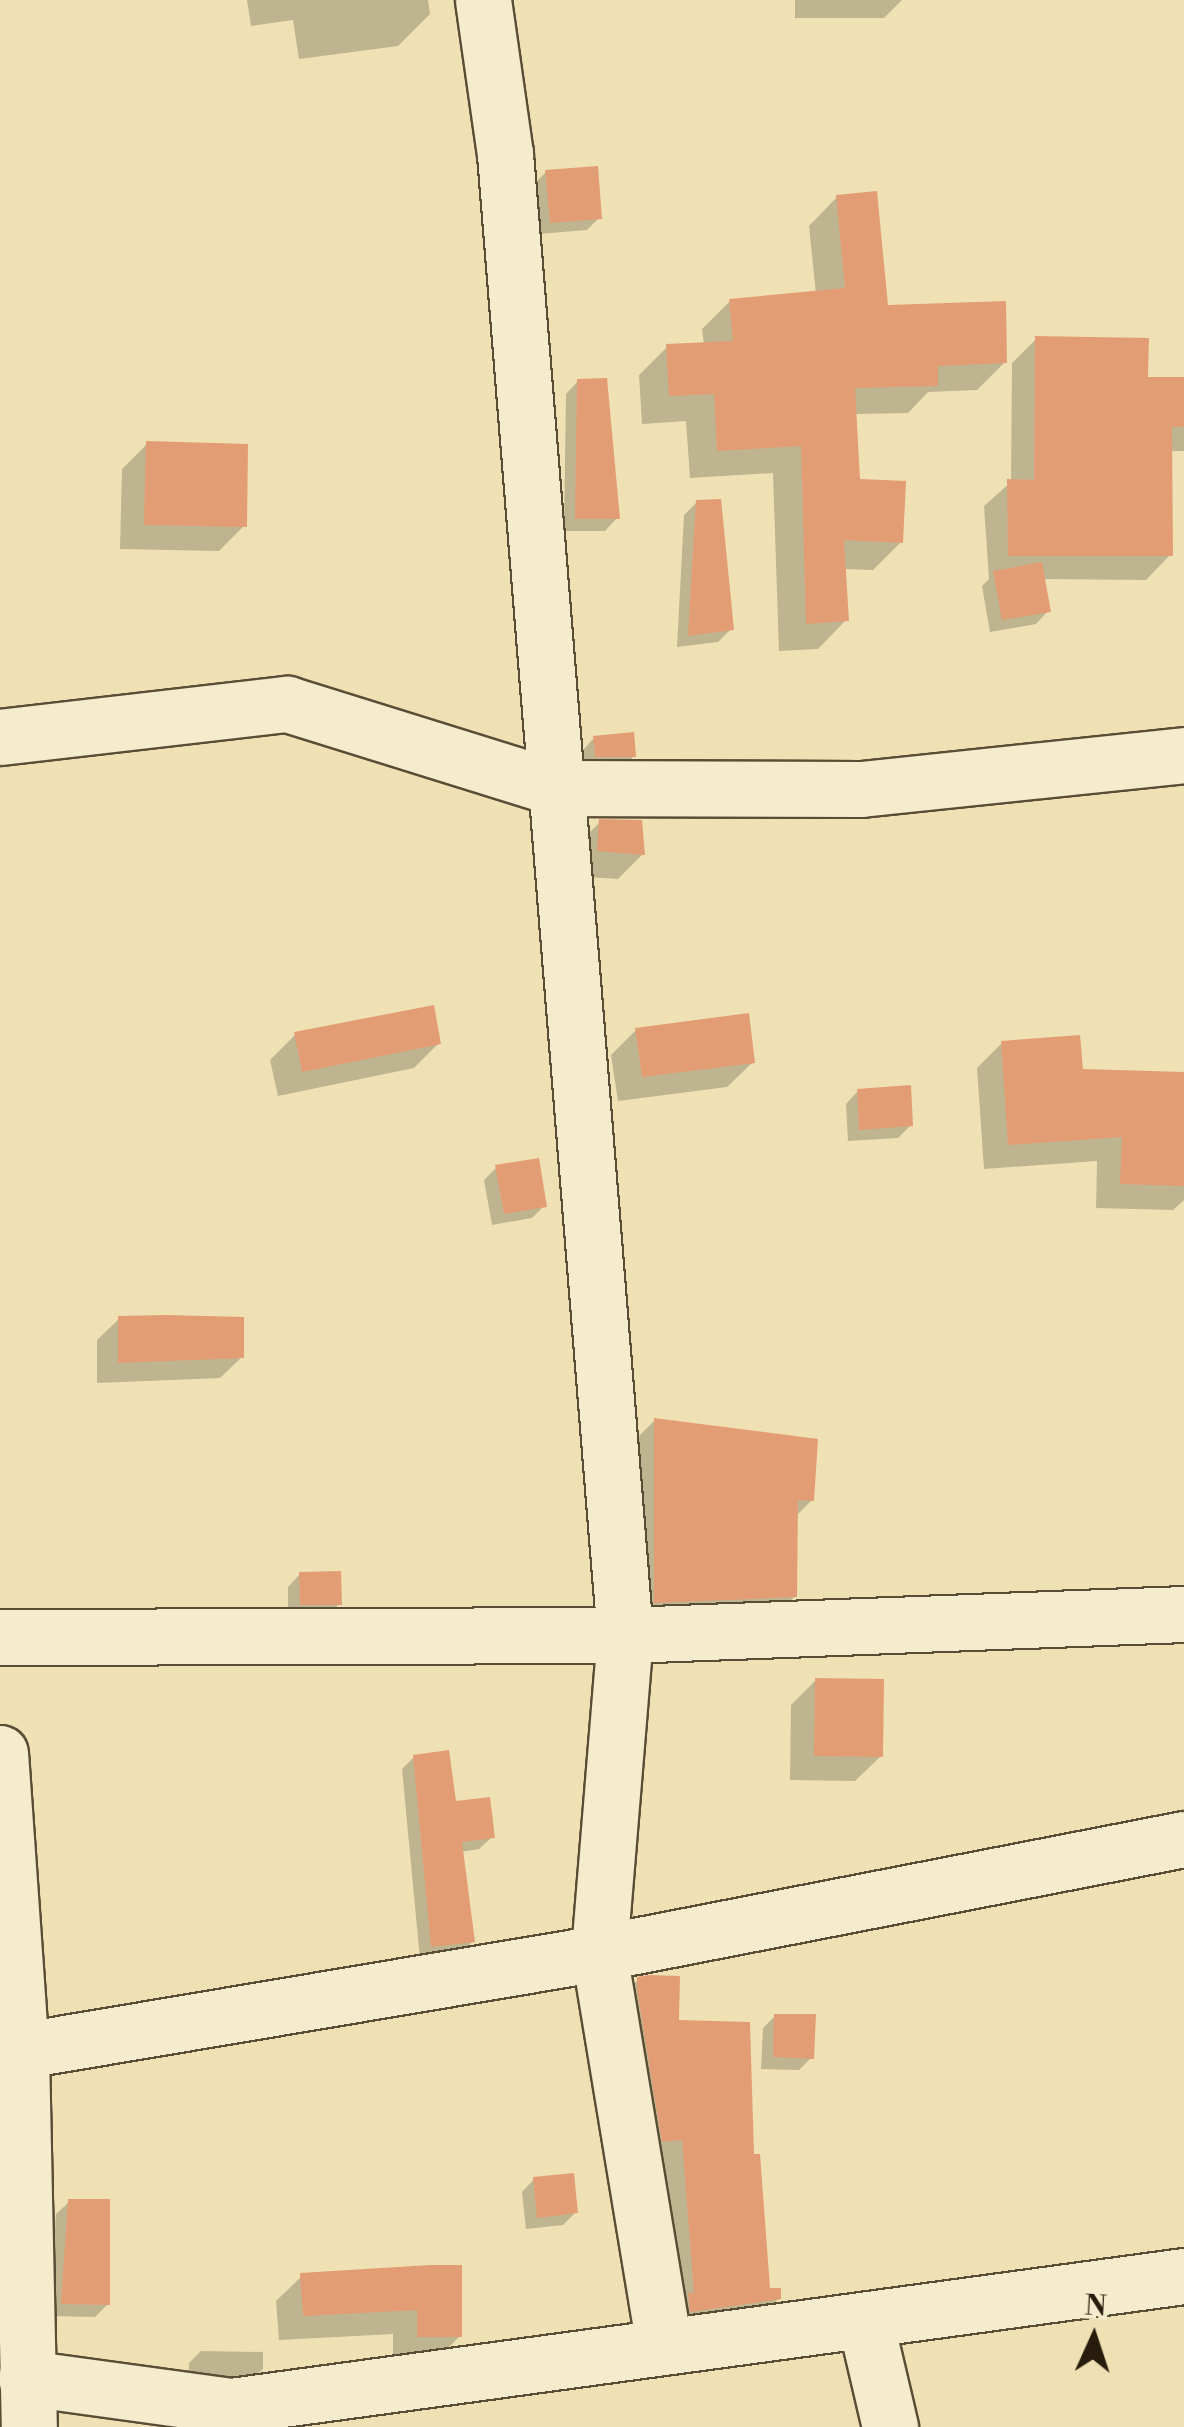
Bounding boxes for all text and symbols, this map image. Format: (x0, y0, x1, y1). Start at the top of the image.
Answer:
north arrow (1044, 2287, 1144, 2387)
text: N (1084, 2288, 1108, 2325)

